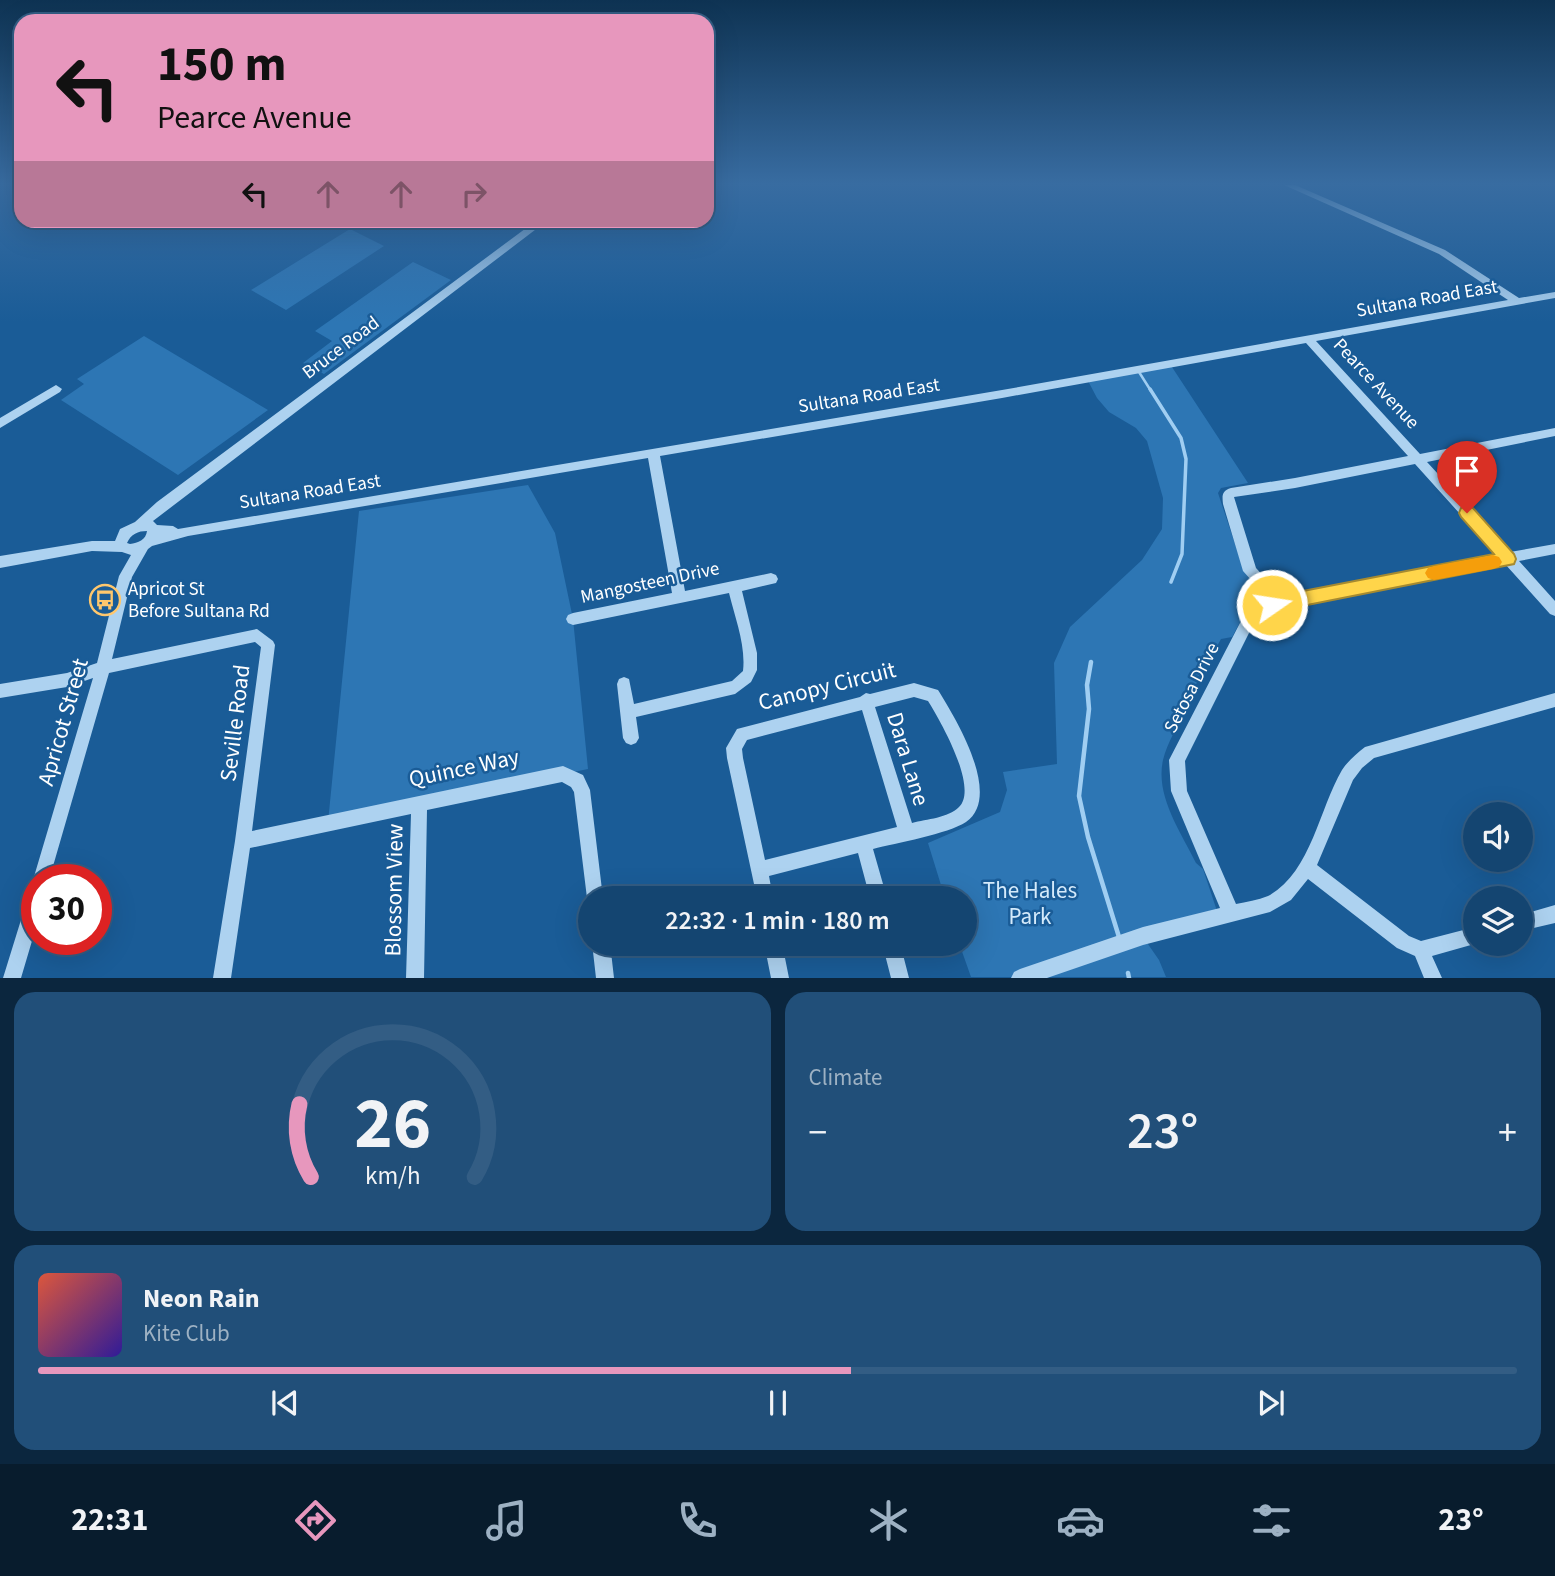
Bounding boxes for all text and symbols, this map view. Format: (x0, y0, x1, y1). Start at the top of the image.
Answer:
text: 150 m (157, 30, 286, 100)
icon: left (42, 42, 133, 133)
text: Pearce Avenue (157, 95, 352, 141)
icon: left (236, 175, 274, 213)
icon: ahead (309, 175, 347, 213)
icon: ahead (382, 175, 420, 213)
icon: right (455, 175, 493, 213)
street label: Sultana Road East (1354, 273, 1500, 325)
street label: Bruce Road (297, 310, 385, 386)
street label: Pearce Avenue (1327, 333, 1425, 435)
street label: Sultana Road East (796, 371, 942, 421)
pin (1437, 441, 1497, 513)
icon: arrive (1448, 452, 1486, 490)
street label: Sultana Road East (237, 467, 383, 517)
street label: Mangosteen Drive (578, 555, 722, 611)
position arrow (1235, 568, 1309, 642)
place label: Apricot St Before Sultana Rd (128, 576, 270, 625)
bus stop icon: Apricot St Before Sultana Rd (88, 583, 122, 617)
street label: Setosa Drive (1158, 638, 1226, 738)
street label: Canopy Circuit (755, 653, 899, 719)
street label: Apricot Street (29, 654, 97, 789)
street label: Seville Road (211, 663, 259, 783)
street label: Dara Lane (878, 708, 938, 810)
street label: Quince Way (406, 740, 522, 796)
map controls (1463, 802, 1533, 956)
button: sound (1463, 802, 1533, 872)
street label: Blossom View (376, 823, 412, 957)
speed limit sign: 30 (21, 864, 112, 955)
park label: The Hales Park (983, 874, 1077, 933)
button: layers (1463, 886, 1533, 956)
text: 22:32 · 1 min · 180 m (665, 902, 890, 939)
text: Climate (809, 1061, 882, 1094)
text: 26 (354, 1073, 431, 1177)
text: 23° (1127, 1095, 1198, 1169)
text: − (809, 1106, 827, 1160)
text: + (1498, 1106, 1517, 1160)
text: km/h (365, 1158, 420, 1194)
text: Neon Rain (143, 1280, 260, 1317)
text: Kite Club (143, 1317, 230, 1350)
icon: previous (266, 1384, 304, 1422)
icon: pause (759, 1384, 797, 1422)
icon: next (1252, 1384, 1290, 1422)
icon: directions (291, 1496, 340, 1545)
icon: music (482, 1496, 531, 1545)
icon: phone (673, 1496, 722, 1545)
icon: climate (864, 1496, 913, 1545)
icon: car (1056, 1496, 1105, 1545)
icon: filters (1247, 1496, 1296, 1545)
text: 22:31 (71, 1497, 148, 1543)
text: 23° (1438, 1497, 1484, 1543)

